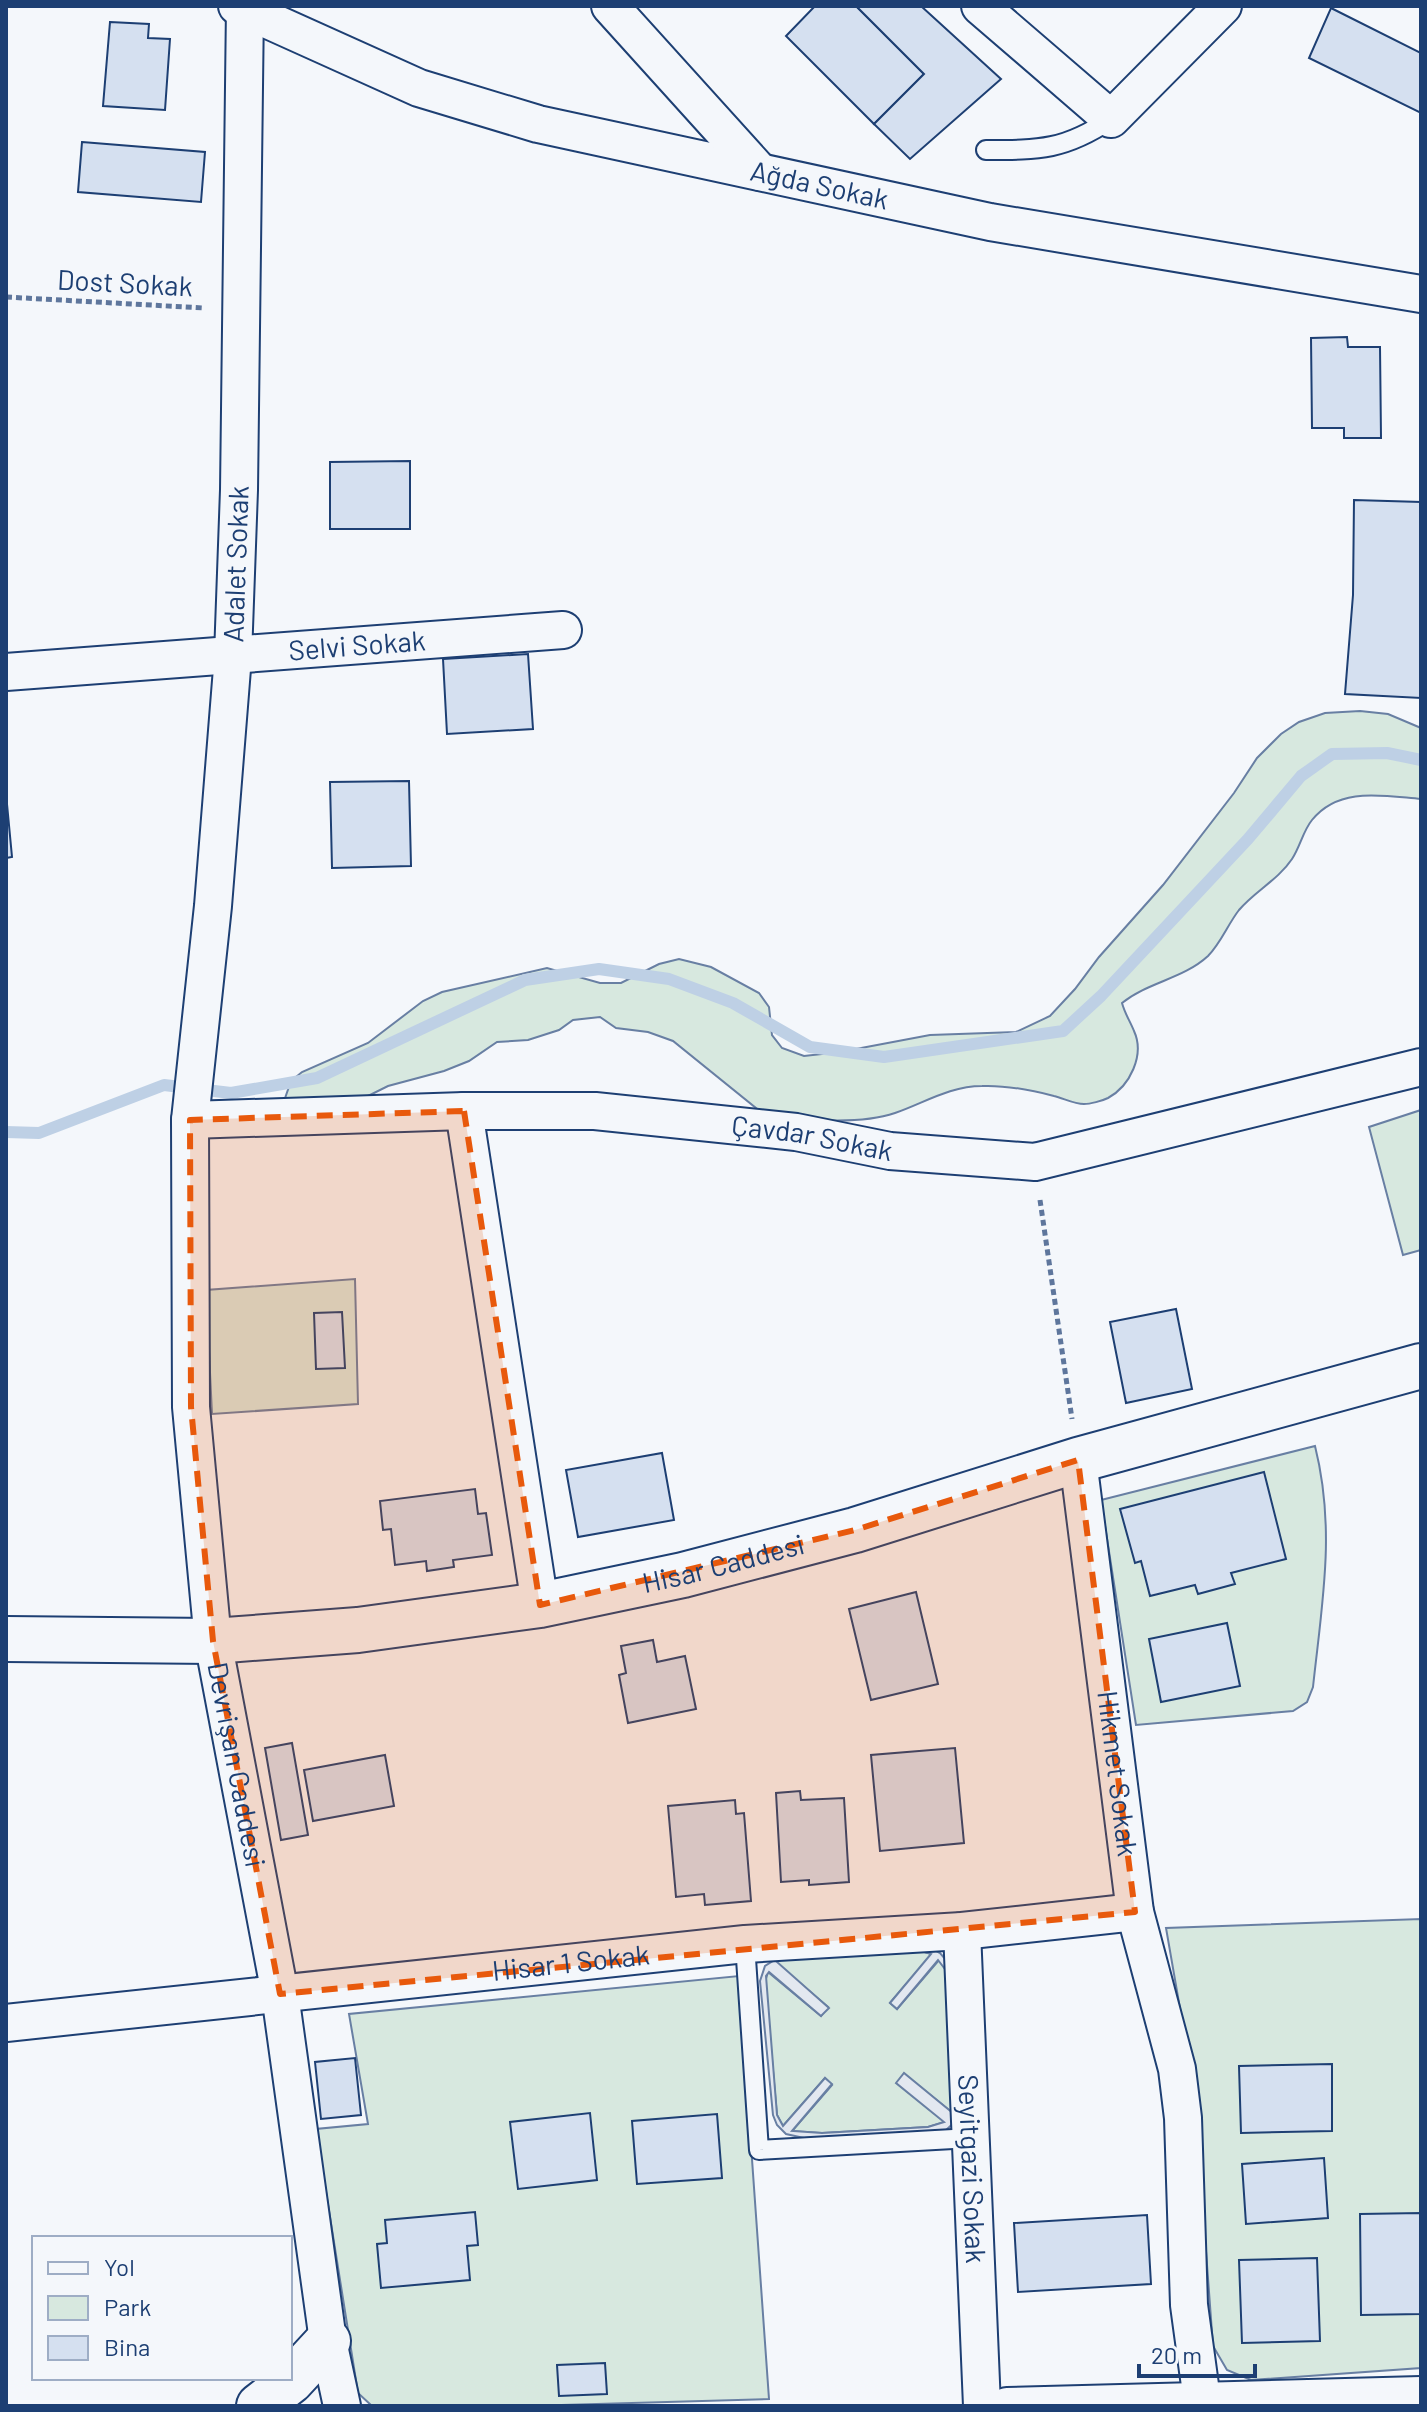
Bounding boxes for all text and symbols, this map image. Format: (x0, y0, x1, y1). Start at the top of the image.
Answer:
street label: Ağda Sokak (748, 153, 892, 216)
street label: Dost Sokak (56, 261, 194, 303)
street label: Adalet Sokak (215, 485, 255, 643)
street label: Selvi Sokak (287, 622, 427, 667)
street label: Çavdar Sokak (730, 1107, 896, 1167)
street label: Hisar Caddesi (639, 1526, 808, 1599)
street label: Devrişan Caddesi (201, 1659, 274, 1870)
street label: Hikmet Sokak (1091, 1689, 1146, 1858)
street label: Hisar 1 Sokak (490, 1936, 651, 1987)
street label: Seyitgazi Sokak (952, 2073, 994, 2264)
legend (32, 2236, 292, 2380)
text: Yol (104, 2252, 135, 2281)
text: Park (104, 2292, 151, 2321)
scale bar (1139, 2328, 1255, 2378)
text: Bina (104, 2332, 150, 2361)
text: 20 m (1151, 2340, 1202, 2369)

